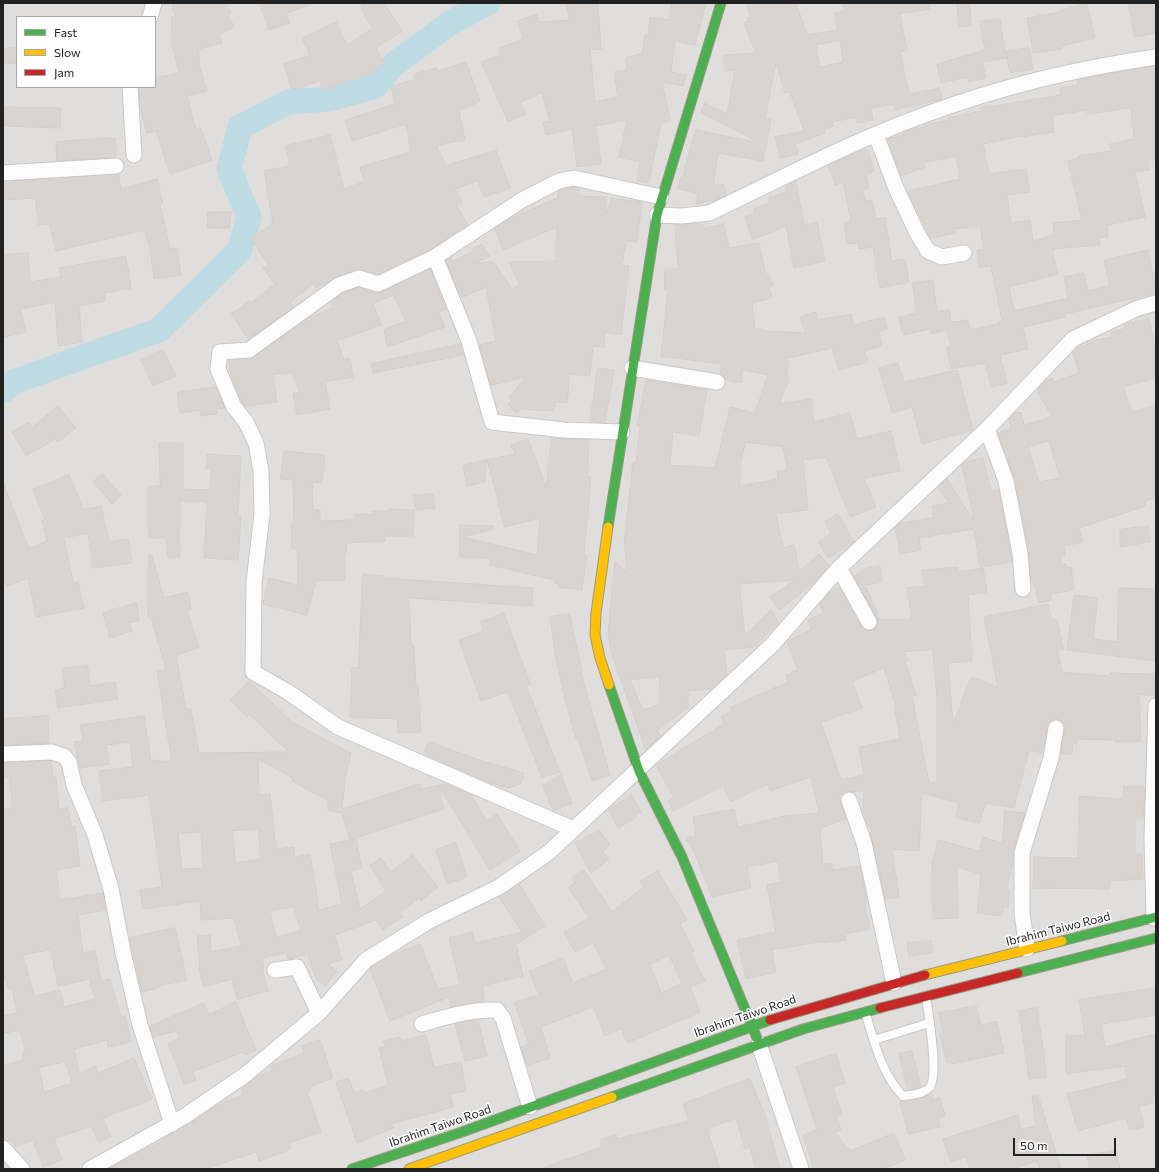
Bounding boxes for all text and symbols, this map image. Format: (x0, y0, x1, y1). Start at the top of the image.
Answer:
legend (16, 16, 156, 88)
text: Fast (54, 25, 77, 39)
text: Slow (54, 45, 81, 59)
text: Jam (54, 65, 74, 79)
street label: Ibrahim Taiwo Road (1004, 909, 1112, 949)
street label: Ibrahim Taiwo Road (692, 992, 798, 1040)
street label: Ibrahim Taiwo Road (387, 1102, 493, 1150)
scale bar (1015, 1130, 1118, 1156)
text: 50 m (1020, 1138, 1048, 1152)

